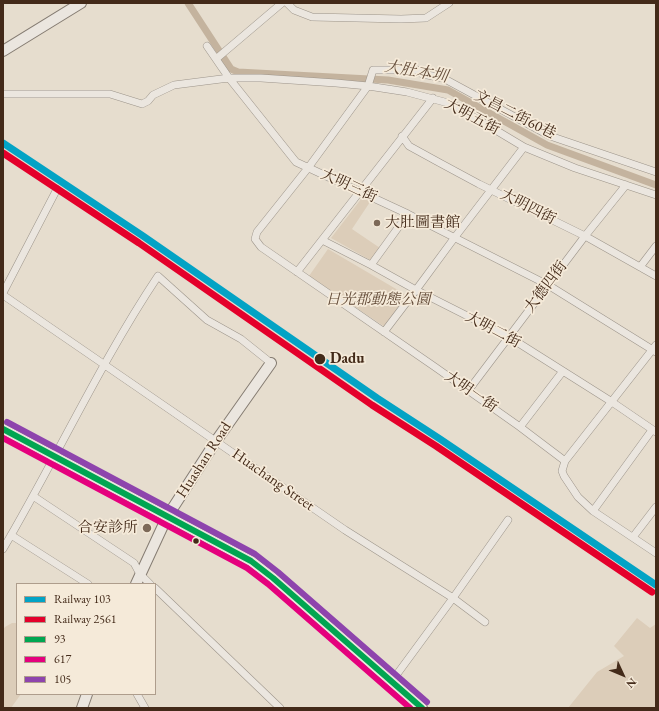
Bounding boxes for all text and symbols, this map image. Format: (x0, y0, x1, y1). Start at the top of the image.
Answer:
water label: 大肚本圳 (383, 57, 449, 87)
street label: 文昌二街60巷 (471, 87, 559, 143)
street label: 大明五街 (441, 95, 503, 139)
street label: 大明三街 (318, 165, 380, 207)
street label: 大明四街 (497, 185, 559, 229)
place label: 大肚圖書館 (385, 214, 460, 232)
marker: 大肚圖書館 (372, 218, 382, 228)
street label: 大德四街 (521, 258, 571, 316)
park label: 日光郡動態公園 (326, 291, 430, 309)
street label: 大明二街 (462, 308, 524, 352)
place label: Dadu (330, 350, 364, 368)
marker: Dadu (313, 352, 327, 366)
street label: 大明一街 (441, 367, 501, 417)
street label: Huashan Road (173, 419, 235, 501)
street label: Huachang Street (228, 445, 318, 515)
place label: 合安診所 (78, 519, 138, 537)
marker: 合安診所 (141, 522, 153, 534)
unlabelled marker (191, 536, 201, 546)
legend (16, 583, 156, 695)
text: Railway 103 (54, 591, 111, 607)
text: Railway 2561 (54, 611, 117, 627)
text: 93 (54, 631, 66, 647)
text: 617 (54, 651, 71, 667)
north arrow (603, 655, 643, 695)
text: 105 (54, 671, 71, 687)
text: N (624, 675, 640, 691)

